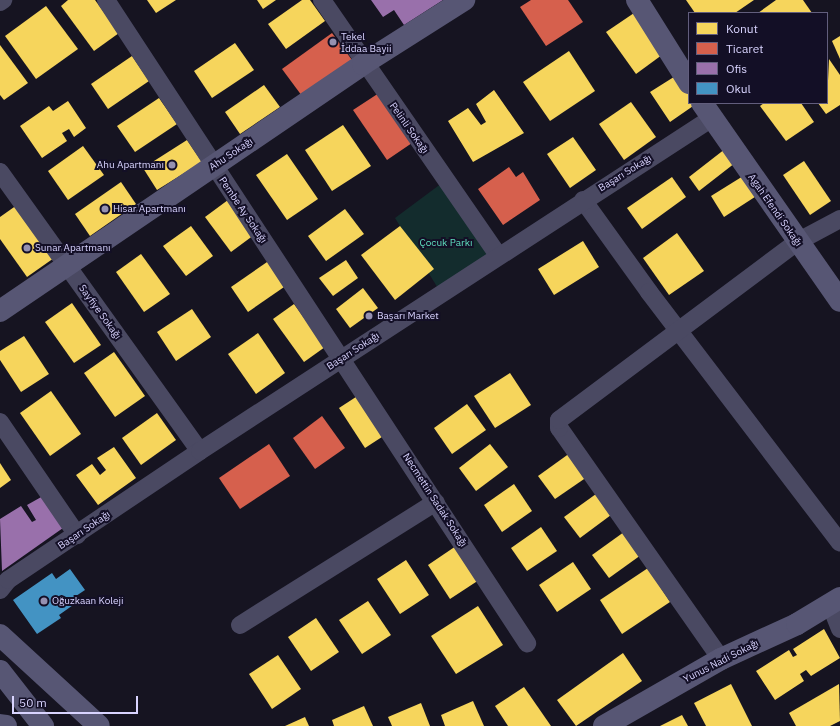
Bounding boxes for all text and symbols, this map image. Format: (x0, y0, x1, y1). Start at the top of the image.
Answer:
legend (688, 12, 828, 104)
text: Konut (726, 21, 758, 36)
place label: Tekel İddaa Bayii (341, 30, 391, 54)
marker: Tekel İddaa Bayii (328, 37, 338, 47)
text: Ticaret (726, 41, 763, 56)
text: Ofis (726, 61, 747, 76)
text: Okul (726, 81, 751, 96)
street label: Pelinli Sokağı (387, 100, 431, 156)
street label: Ahu Sokağı (207, 135, 255, 173)
street label: Başarı Sokağı (596, 152, 654, 194)
place label: Ahu Apartmanı (97, 159, 164, 171)
marker: Ahu Apartmanı (167, 160, 177, 170)
street label: Agah Efendi Sokağı (746, 171, 804, 249)
street label: Pembe Ay Sokağı (216, 175, 270, 245)
place label: Hisar Apartmanı (113, 203, 186, 215)
marker: Hisar Apartmanı (100, 204, 110, 214)
park label: Çocuk Parkı (420, 237, 472, 249)
place label: Sunar Apartmanı (35, 242, 111, 254)
marker: Sunar Apartmanı (22, 243, 32, 253)
street label: Sayfiye Sokağı (76, 282, 124, 342)
place label: Başarı Market (377, 310, 439, 322)
marker: Başarı Market (364, 311, 374, 321)
street label: Başarı Sokağı (324, 330, 382, 372)
street label: Necmettin Sadak Sokağı (400, 451, 470, 549)
street label: Başarı Sokağı (56, 508, 112, 552)
place label: Oğuzkaan Koleji (52, 595, 124, 607)
marker: Oğuzkaan Koleji (39, 596, 49, 606)
street label: Yunus Nadi Sokağı (681, 637, 761, 685)
scale bar (14, 688, 140, 714)
text: 50 m (19, 695, 47, 710)

